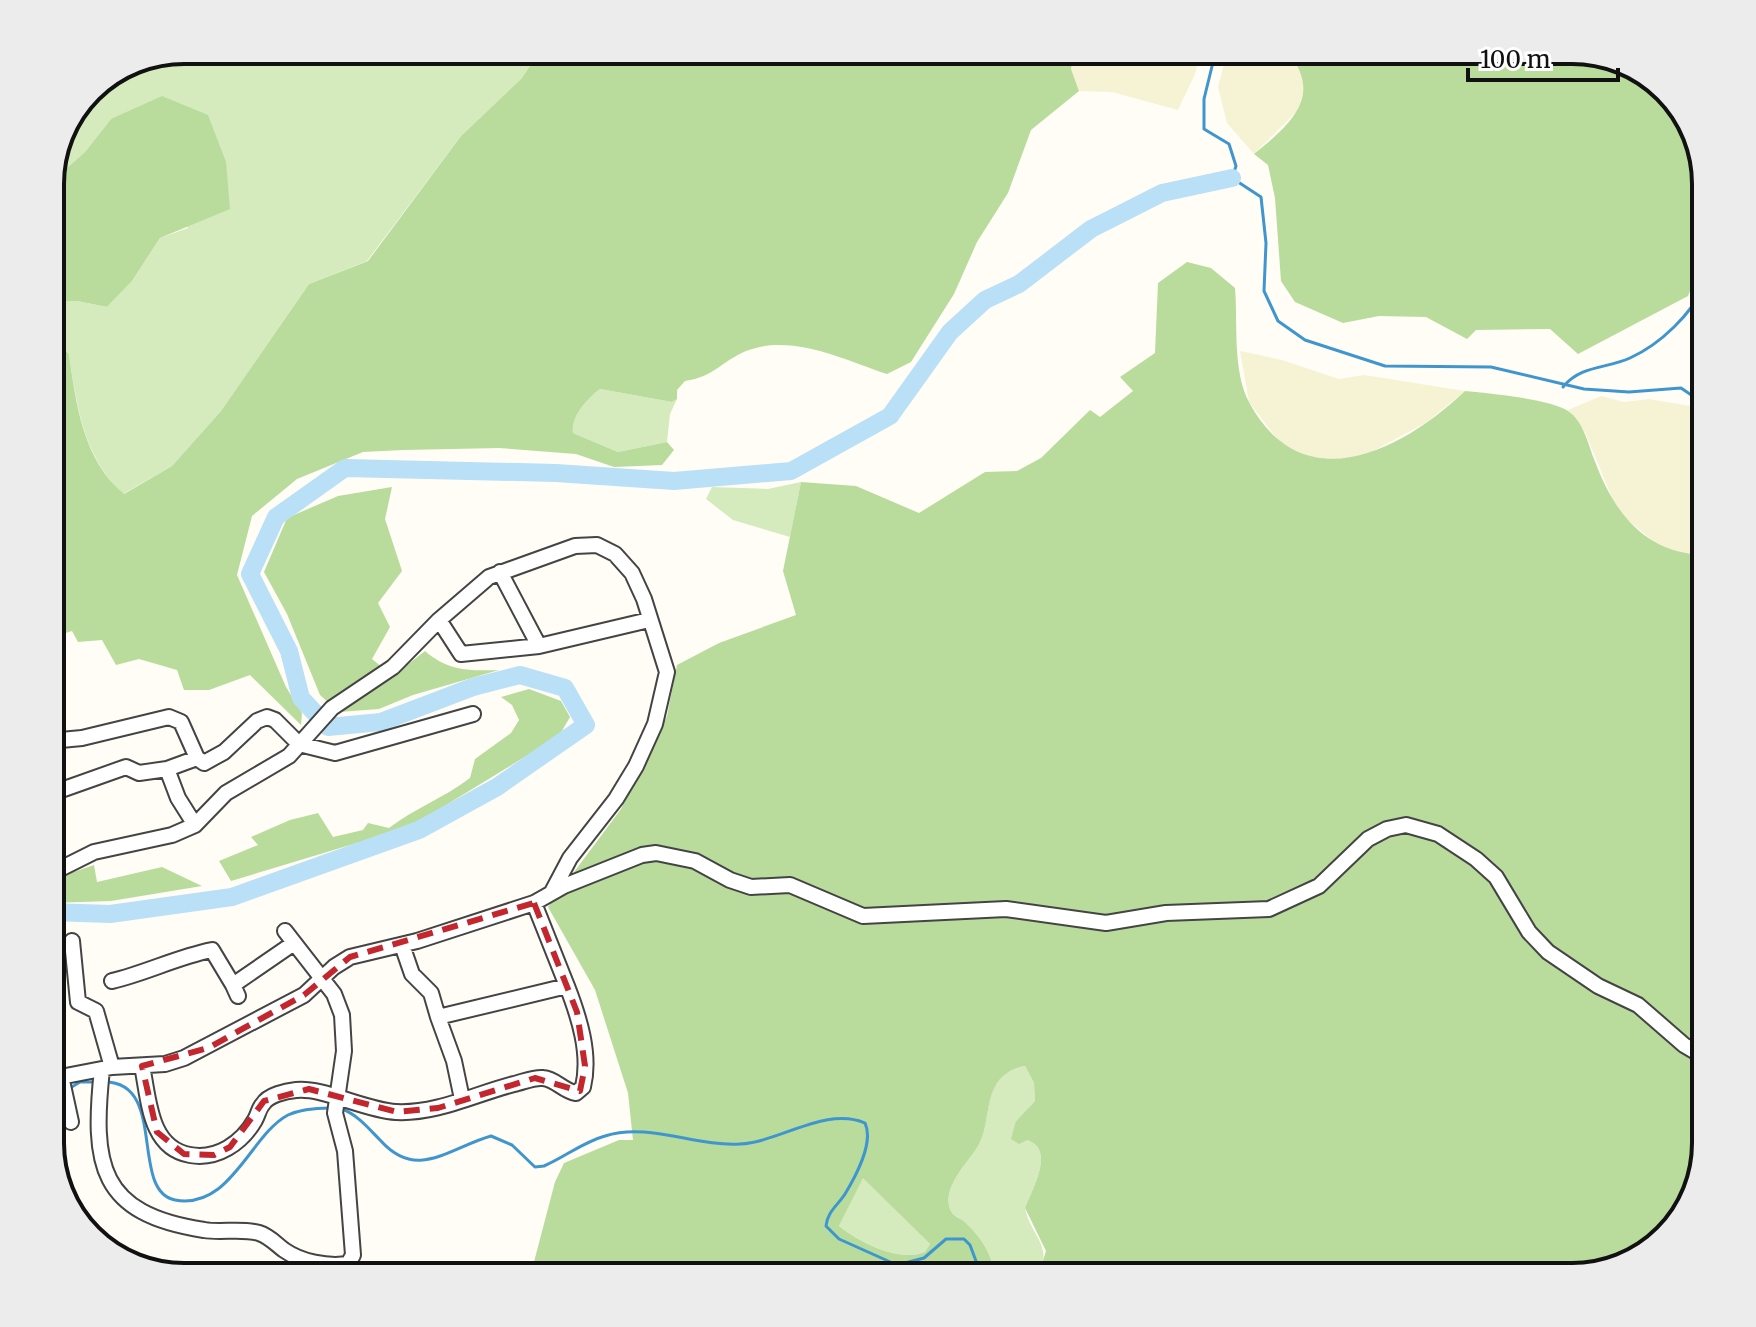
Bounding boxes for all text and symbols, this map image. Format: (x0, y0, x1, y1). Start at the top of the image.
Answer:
scale bar (1468, 32, 1618, 82)
text: 100 m (1480, 44, 1551, 75)

